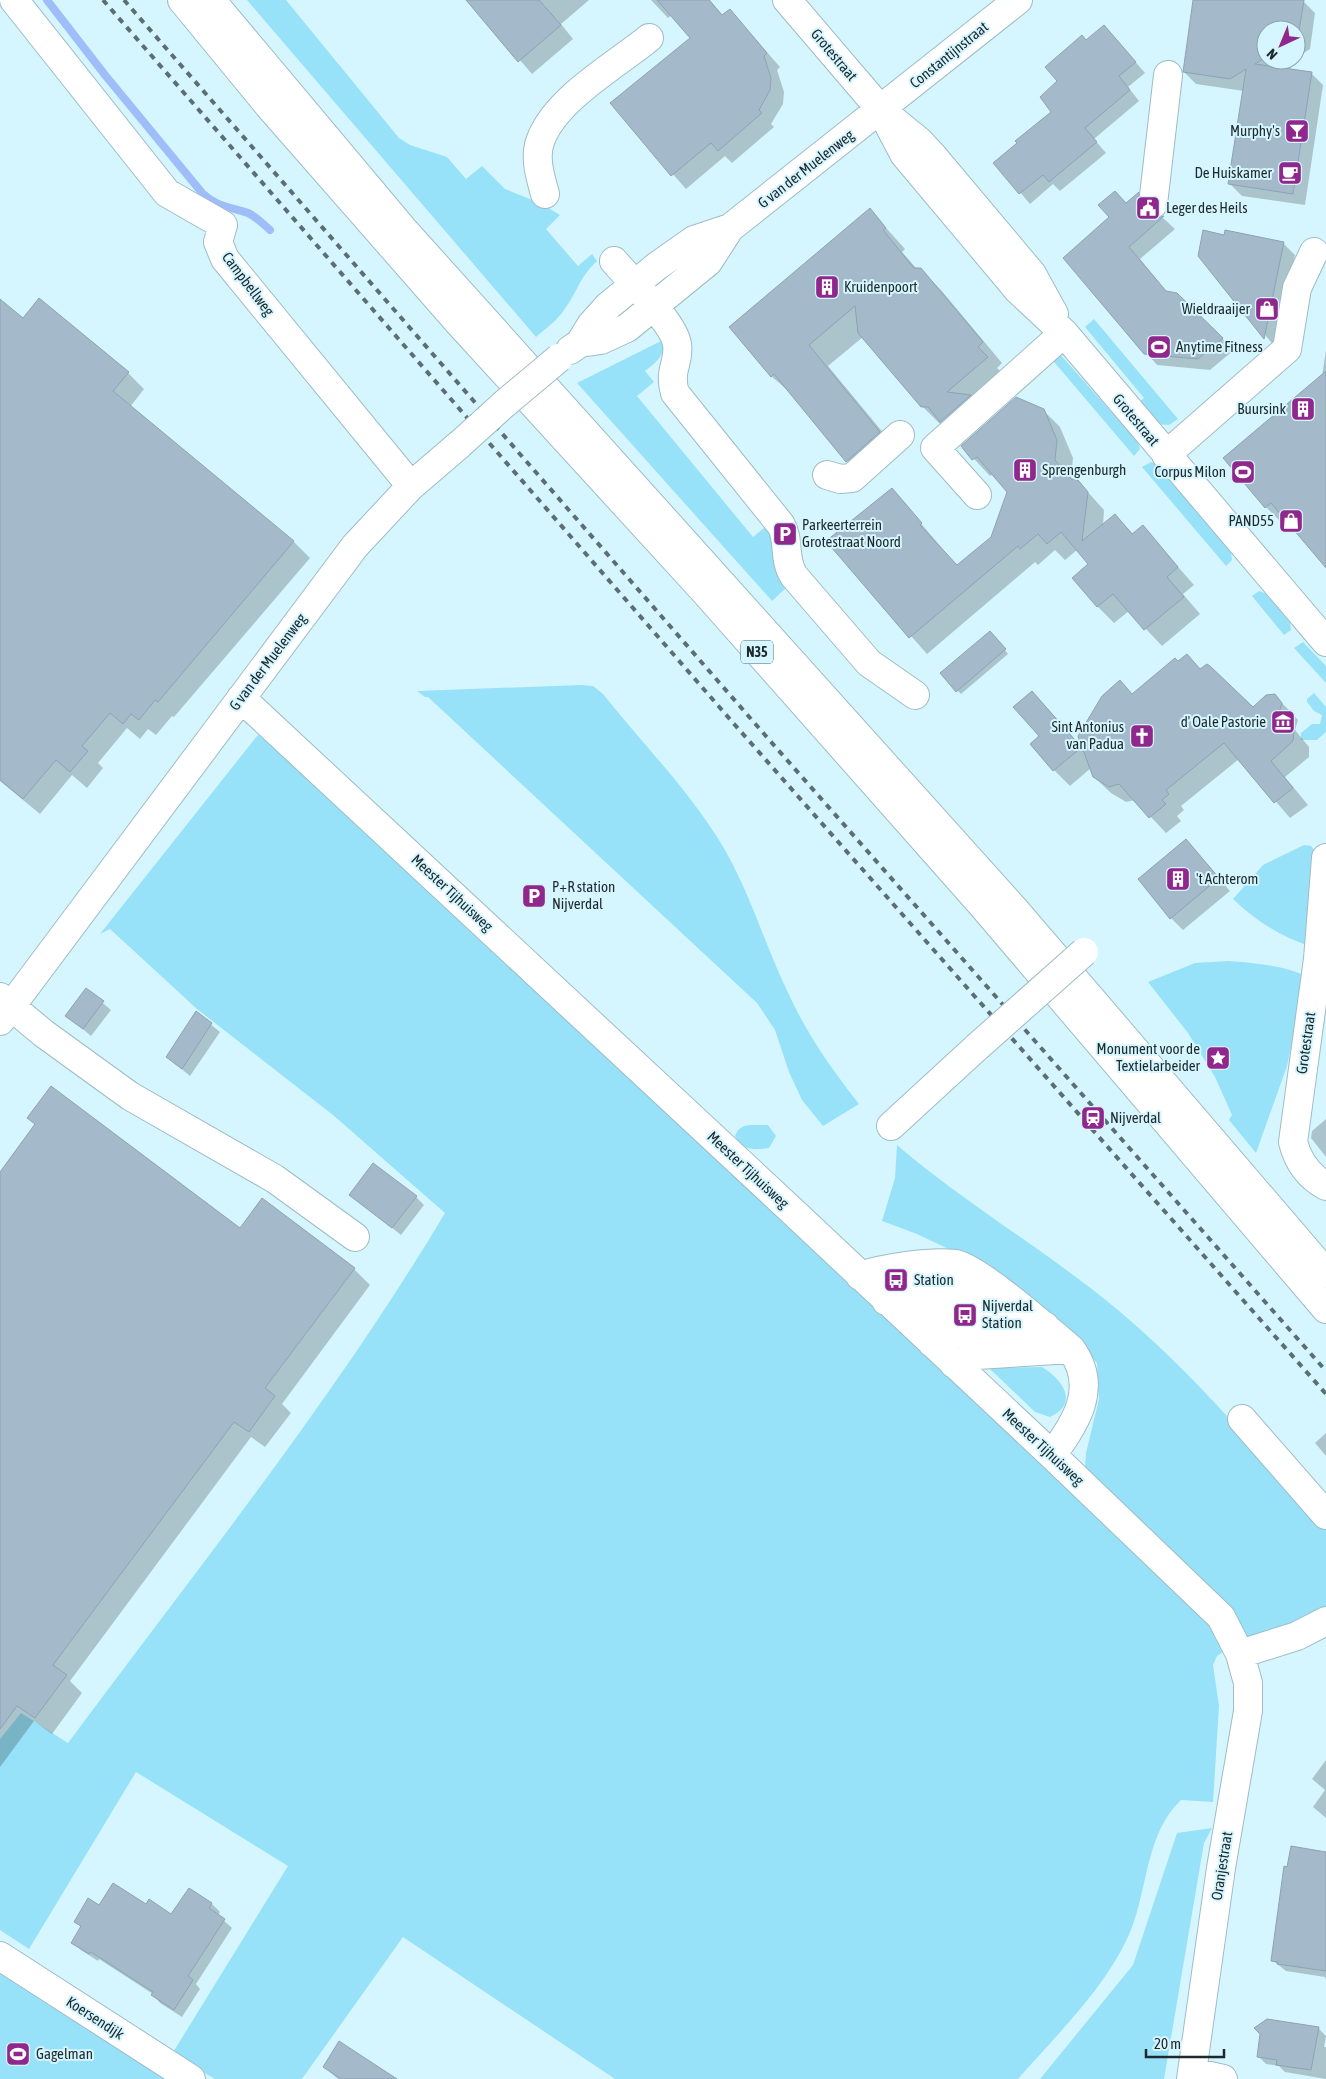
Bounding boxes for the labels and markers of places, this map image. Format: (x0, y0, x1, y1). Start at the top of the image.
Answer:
bar icon: Murphy's (1284, 118, 1310, 144)
place label: Murphy's (1230, 122, 1280, 139)
cafe icon: De Huiskamer (1277, 160, 1303, 186)
place label: De Huiskamer (1194, 164, 1273, 181)
public building icon: Leger des Heils (1135, 195, 1161, 221)
place label: Leger des Heils (1166, 199, 1248, 216)
building icon: Kruidenpoort (814, 274, 840, 300)
place label: Kruidenpoort (844, 278, 917, 295)
shop icon: Wieldraaijer (1254, 296, 1280, 322)
place label: Wieldraaijer (1182, 300, 1251, 317)
sports icon: Anytime Fitness (1146, 334, 1172, 360)
place label: Anytime Fitness (1176, 338, 1263, 355)
building icon: Buursink (1290, 396, 1316, 422)
place label: Buursink (1237, 400, 1286, 417)
building icon: Sprengenburgh (1012, 457, 1038, 483)
sports icon: Corpus Milon (1230, 459, 1256, 485)
place label: Sprengenburgh (1042, 461, 1126, 478)
place label: Corpus Milon (1154, 463, 1226, 480)
shop icon: PAND55 (1278, 508, 1304, 534)
place label: PAND55 (1229, 512, 1274, 529)
place label: Parkeerterrein Grotestraat Noord (802, 516, 901, 550)
parking icon: Parkeerterrein Grotestraat Noord (772, 521, 798, 547)
museum icon: d' Oale Pastorie (1270, 709, 1296, 735)
place label: d' Oale Pastorie (1181, 713, 1266, 730)
place label: Sint Antonius van Padua (1051, 718, 1124, 752)
church icon: Sint Antonius van Padua (1129, 723, 1155, 749)
building icon: 't Achterom (1165, 866, 1191, 892)
place label: 't Achterom (1196, 870, 1258, 887)
place label: P+R station Nijverdal (552, 878, 615, 912)
parking icon: P+R station Nijverdal (521, 883, 547, 909)
place label: Monument voor de Textielarbeider (1097, 1040, 1201, 1074)
place icon: Monument voor de Textielarbeider (1205, 1045, 1231, 1071)
station icon: Nijverdal (1080, 1105, 1106, 1131)
place label: Nijverdal (1110, 1109, 1161, 1126)
bus stop icon: Station (883, 1267, 909, 1293)
place label: Station (914, 1271, 954, 1288)
place label: Nijverdal Station (982, 1297, 1033, 1331)
bus stop icon: Nijverdal Station (952, 1302, 978, 1328)
sports icon: Gagelman (5, 2041, 31, 2067)
place label: Gagelman (36, 2045, 93, 2062)

